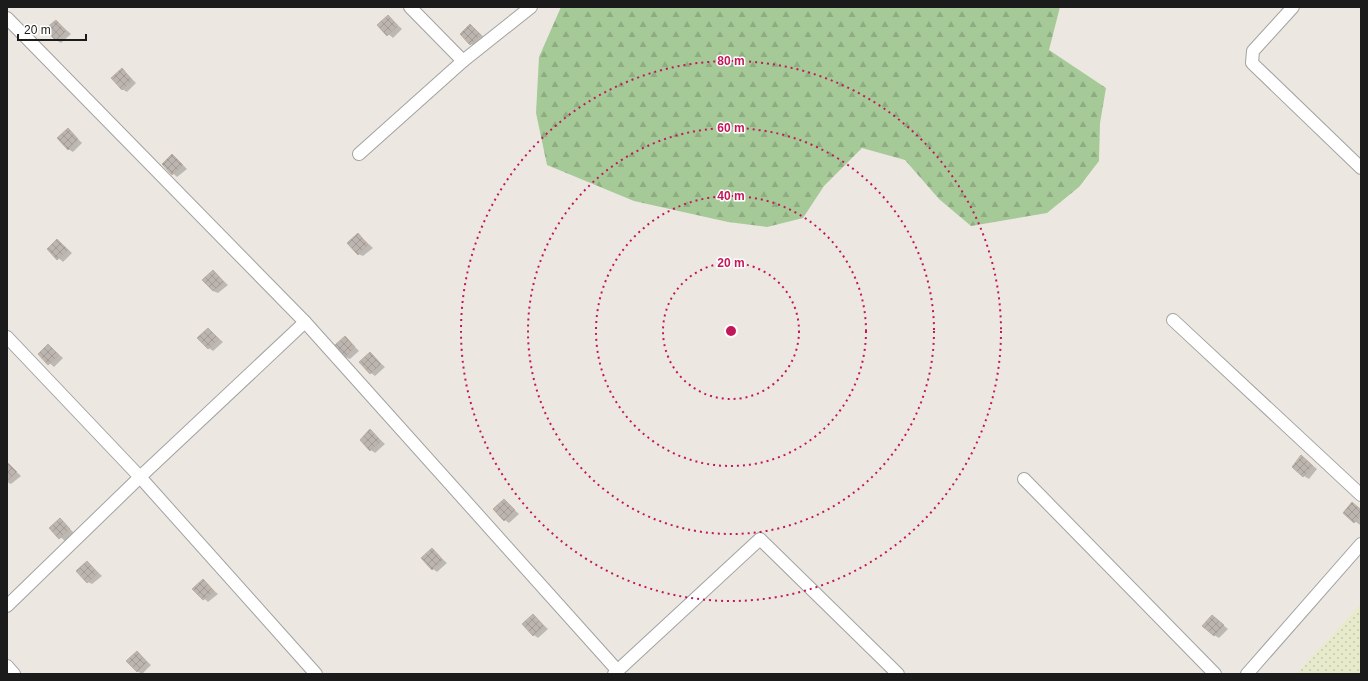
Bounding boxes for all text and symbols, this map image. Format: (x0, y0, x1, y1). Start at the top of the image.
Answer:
scale bar (18, 16, 86, 42)
text: 20 m (24, 23, 51, 37)
text: 80 m (717, 54, 745, 68)
text: 60 m (717, 121, 745, 135)
text: 40 m (717, 189, 745, 203)
text: 20 m (717, 256, 745, 270)
centre of rings (724, 324, 738, 338)

